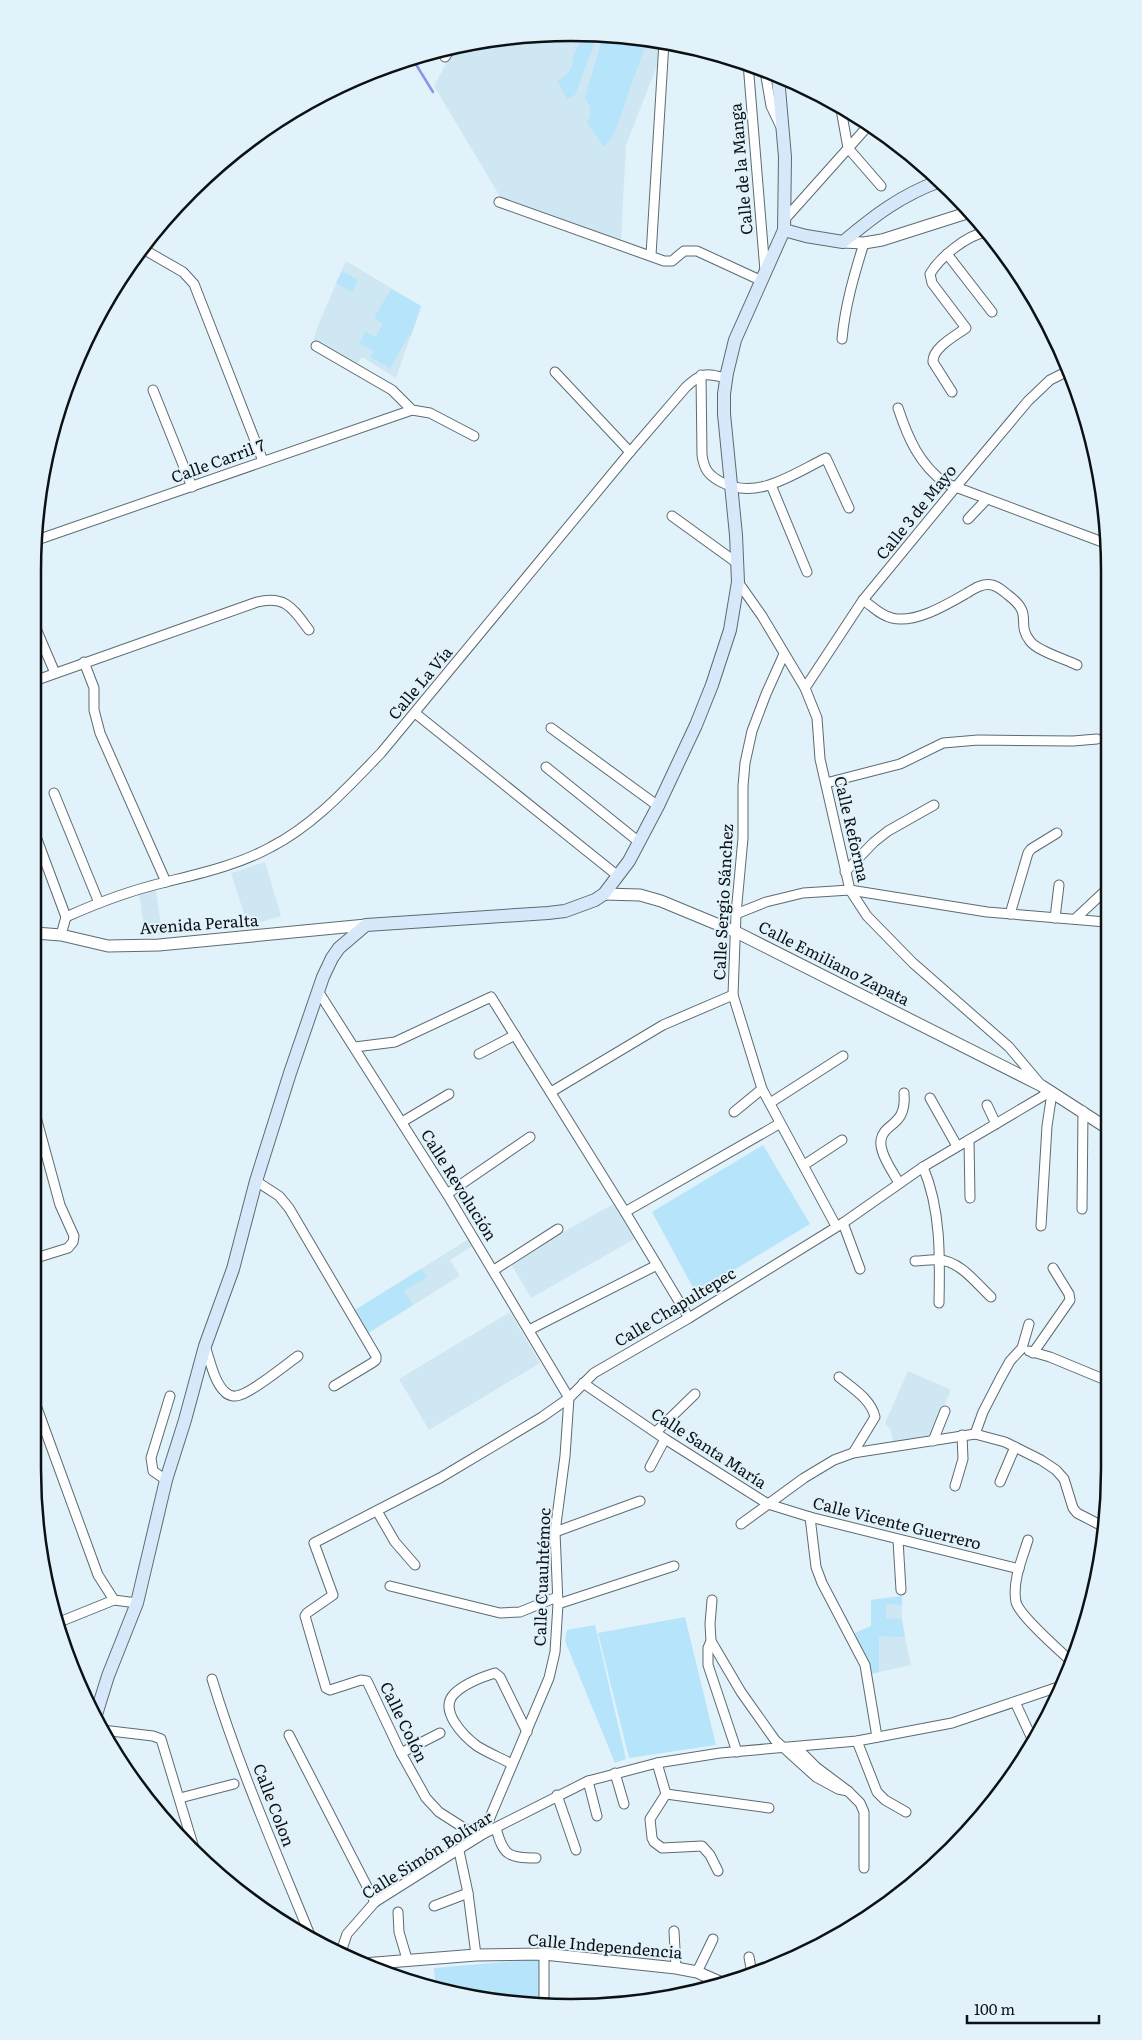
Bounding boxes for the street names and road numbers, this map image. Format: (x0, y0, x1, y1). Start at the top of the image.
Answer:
street label: Calle de la Manga (722, 102, 758, 236)
street label: Calle Carril 7 (167, 432, 268, 488)
street label: Calle 3 de Mayo (869, 459, 961, 564)
street label: Calle La Vía (381, 640, 457, 724)
street label: Calle Reforma (829, 773, 877, 884)
street label: Calle Sergio Sánchez (706, 823, 738, 981)
street label: Avenida Peralta (139, 907, 260, 939)
street label: Calle Emiliano Zapata (755, 914, 915, 1011)
street label: Calle Revolución (416, 1124, 504, 1245)
street label: Calle Chapultepec (609, 1260, 740, 1352)
street label: Calle Santa María (647, 1401, 772, 1494)
street label: Calle Vicente Guerrero (810, 1489, 984, 1555)
street label: Calle Cuauhtémoc (527, 1507, 555, 1647)
street label: Calle Colón (375, 1677, 435, 1766)
street label: Calle Colon (248, 1760, 302, 1850)
street label: Calle Simón Bolívar (356, 1804, 497, 1904)
street label: Calle Independencia (527, 1926, 684, 1964)

